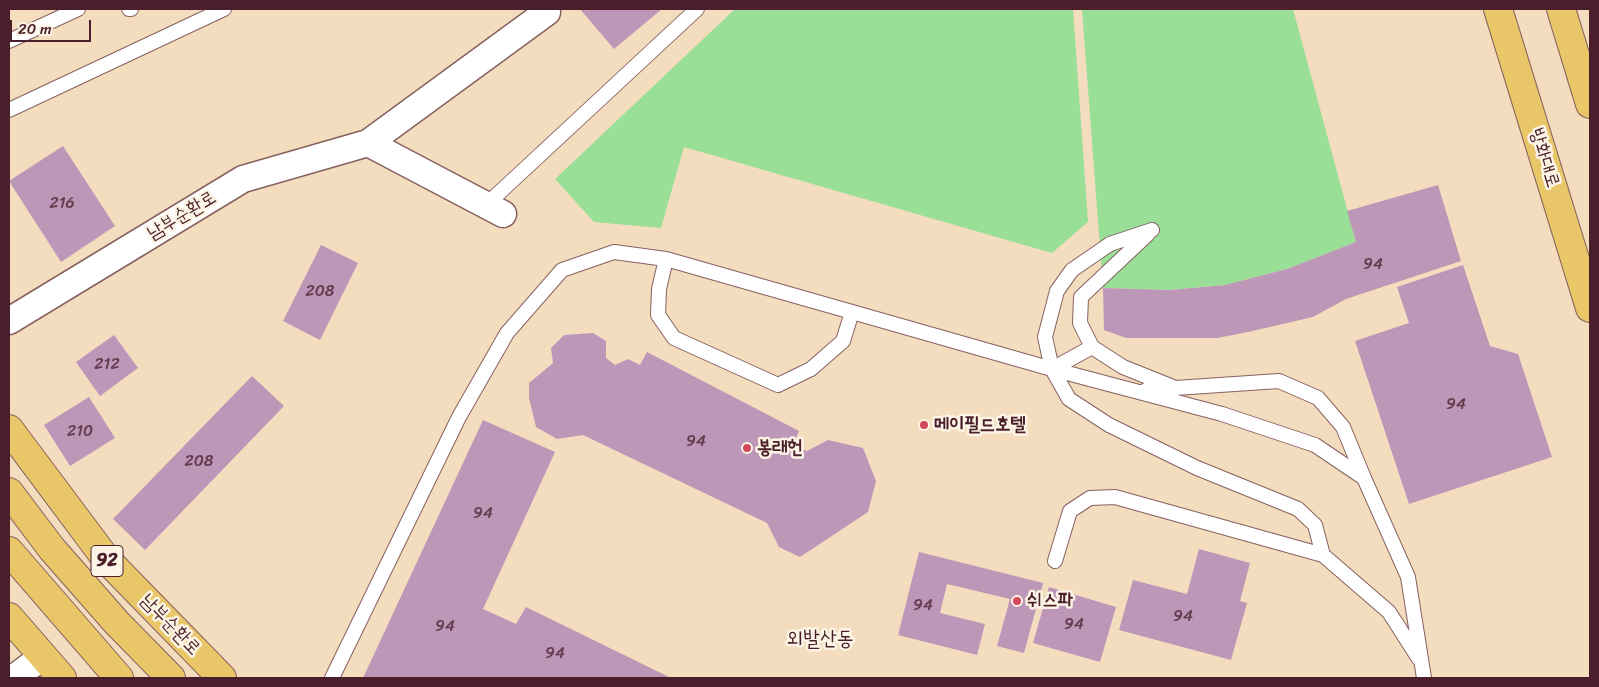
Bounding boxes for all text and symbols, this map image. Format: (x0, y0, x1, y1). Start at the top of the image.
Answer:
scale bar (12, 10, 94, 42)
text: 20 m (18, 16, 52, 42)
street label: 방화대로 (1524, 125, 1564, 191)
street label: 남부순환로 (143, 187, 221, 245)
house number: 216 (49, 194, 75, 214)
house number: 94 (1363, 255, 1383, 275)
house number: 208 (306, 282, 334, 302)
house number: 212 (94, 355, 120, 375)
house number: 94 (1446, 395, 1466, 415)
place label: 메이필드호텔 (934, 414, 1026, 436)
marker: 메이필드호텔 (918, 419, 930, 431)
house number: 210 (67, 422, 93, 442)
house number: 94 (686, 432, 706, 452)
place label: 봉래헌 (757, 437, 803, 459)
marker: 봉래헌 (741, 442, 753, 454)
house number: 208 (185, 452, 213, 472)
house number: 94 (473, 504, 493, 524)
road number: 92 (91, 546, 123, 576)
street label: 남부순환로 (135, 590, 205, 660)
place label: 쉬스파 (1027, 590, 1073, 612)
marker: 쉬스파 (1011, 595, 1023, 607)
house number: 94 (913, 596, 933, 616)
house number: 94 (1173, 607, 1193, 627)
house number: 94 (1064, 615, 1084, 635)
house number: 94 (435, 617, 455, 637)
district label: 외발산동 (786, 627, 854, 653)
house number: 94 (545, 644, 565, 664)

